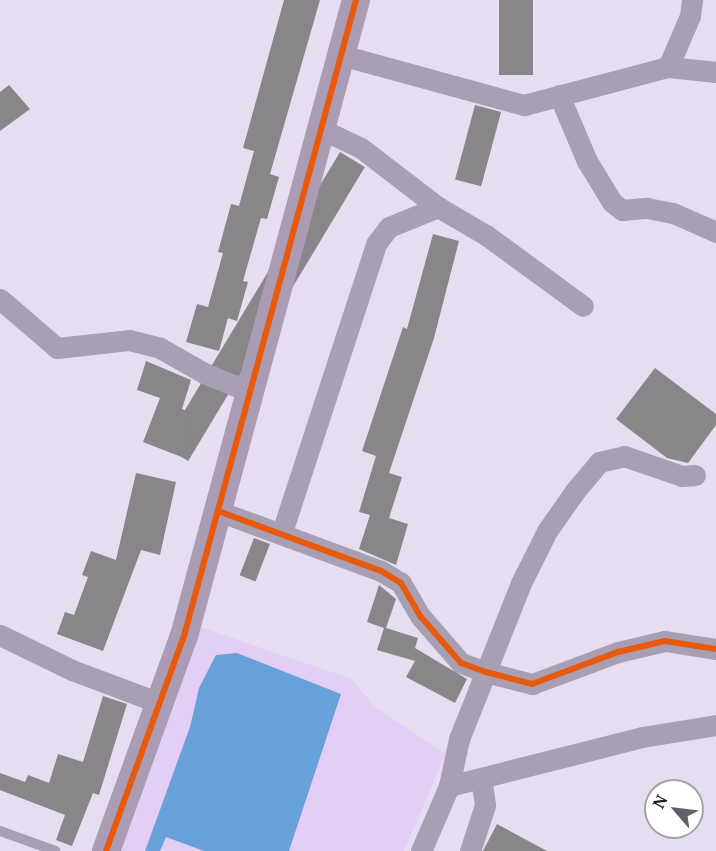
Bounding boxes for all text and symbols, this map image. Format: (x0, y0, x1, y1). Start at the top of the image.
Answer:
north arrow (644, 779, 704, 839)
text: N (647, 791, 673, 812)

